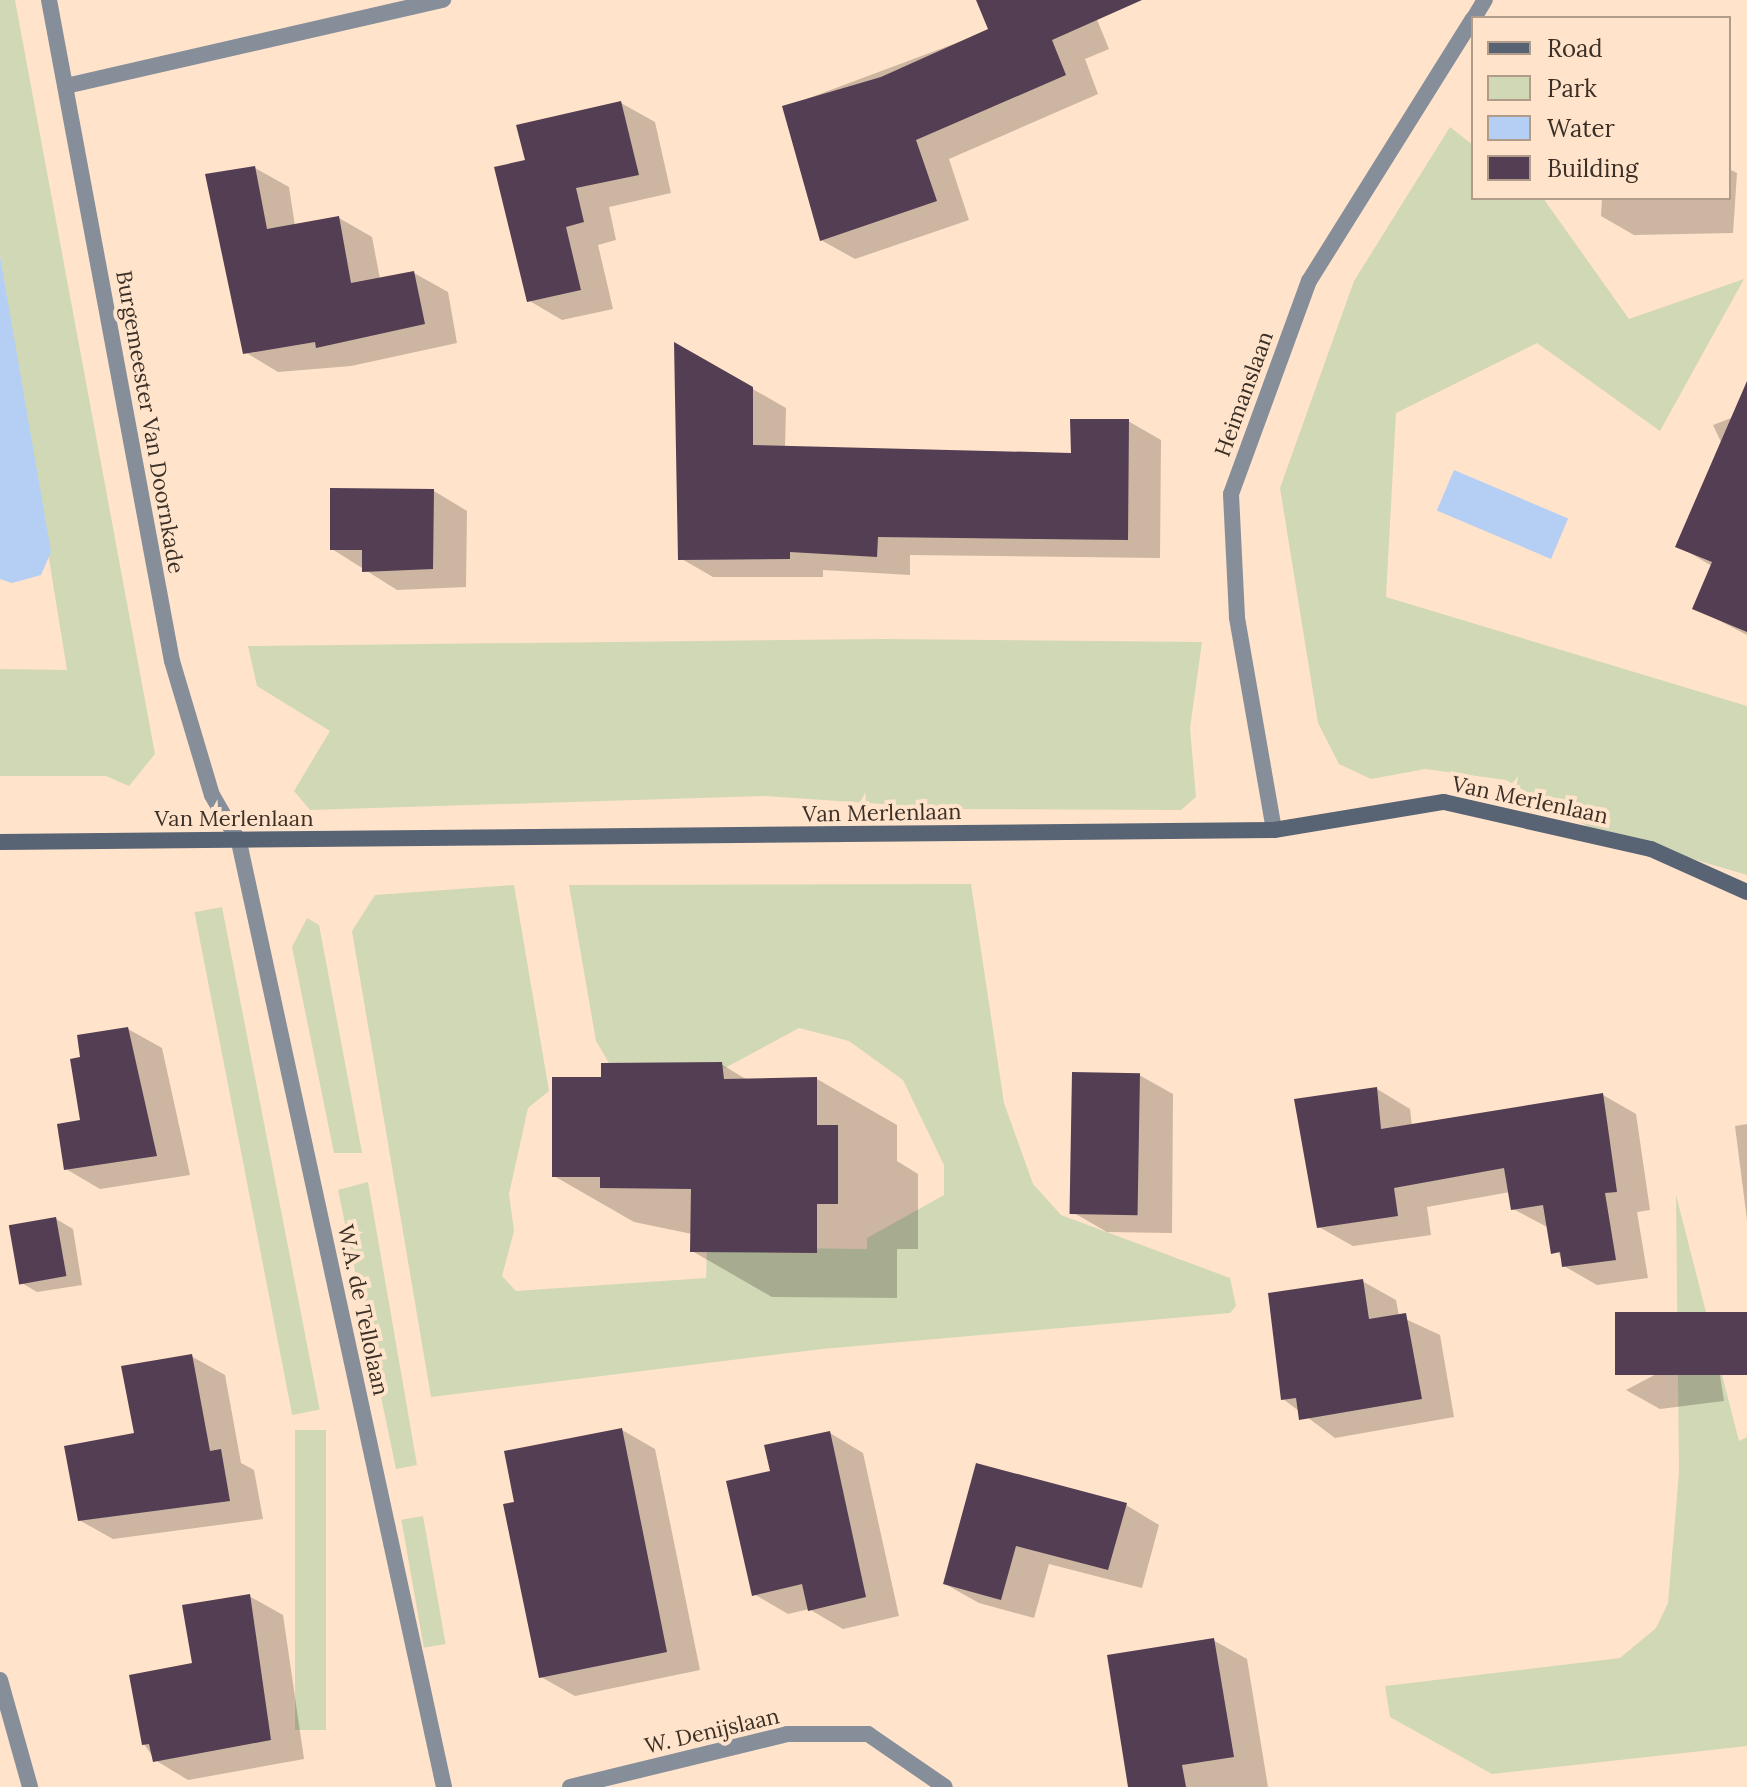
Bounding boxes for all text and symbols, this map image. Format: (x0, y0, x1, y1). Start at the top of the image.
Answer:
legend (1471, 16, 1731, 200)
text: Road (1547, 33, 1603, 64)
text: Park (1547, 73, 1597, 104)
text: Water (1547, 113, 1615, 144)
text: Building (1547, 153, 1638, 184)
street label: Burgemeester Van Doornkade (110, 269, 190, 575)
street label: Heimanslaan (1209, 328, 1279, 460)
street label: Van Merlenlaan (1449, 771, 1611, 829)
street label: Van Merlenlaan (802, 798, 962, 828)
street label: Van Merlenlaan (154, 806, 314, 832)
street label: W.A. de Tellolaan (332, 1222, 394, 1398)
street label: W. Denijslaan (642, 1703, 782, 1759)

